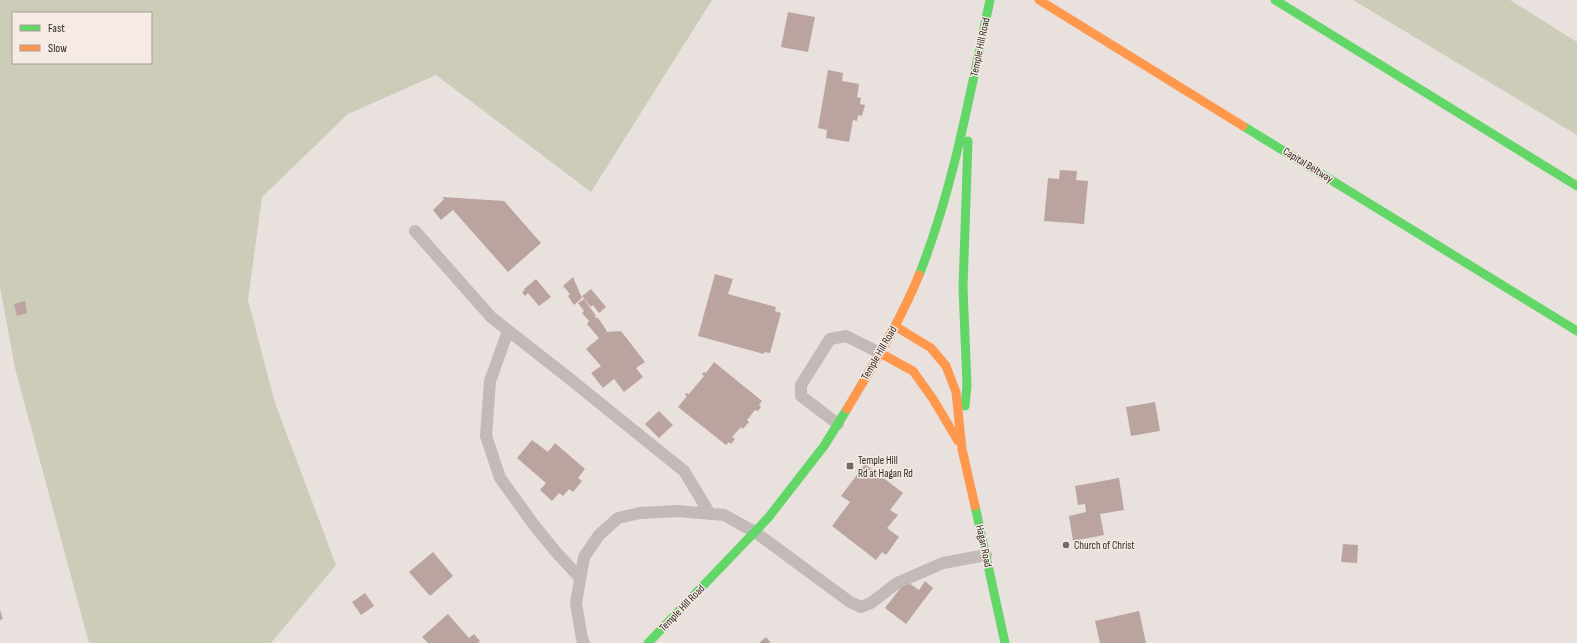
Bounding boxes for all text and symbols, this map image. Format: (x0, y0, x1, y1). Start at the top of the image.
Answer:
legend (12, 12, 152, 64)
street label: Temple Hill Road (967, 16, 993, 78)
text: Fast (48, 21, 65, 36)
text: Slow (48, 41, 67, 56)
street label: Capital Beltway (1281, 145, 1336, 186)
street label: Temple Hill Road (858, 324, 900, 382)
place label: Temple Hill Rd at Hagan Rd (858, 454, 913, 480)
marker: Temple Hill Rd at Hagan Rd (845, 461, 855, 471)
street label: Hagan Road (973, 524, 995, 569)
place label: Church of Christ (1074, 539, 1135, 552)
marker: Church of Christ (1061, 540, 1071, 550)
street label: Temple Hill Road (657, 582, 708, 634)

